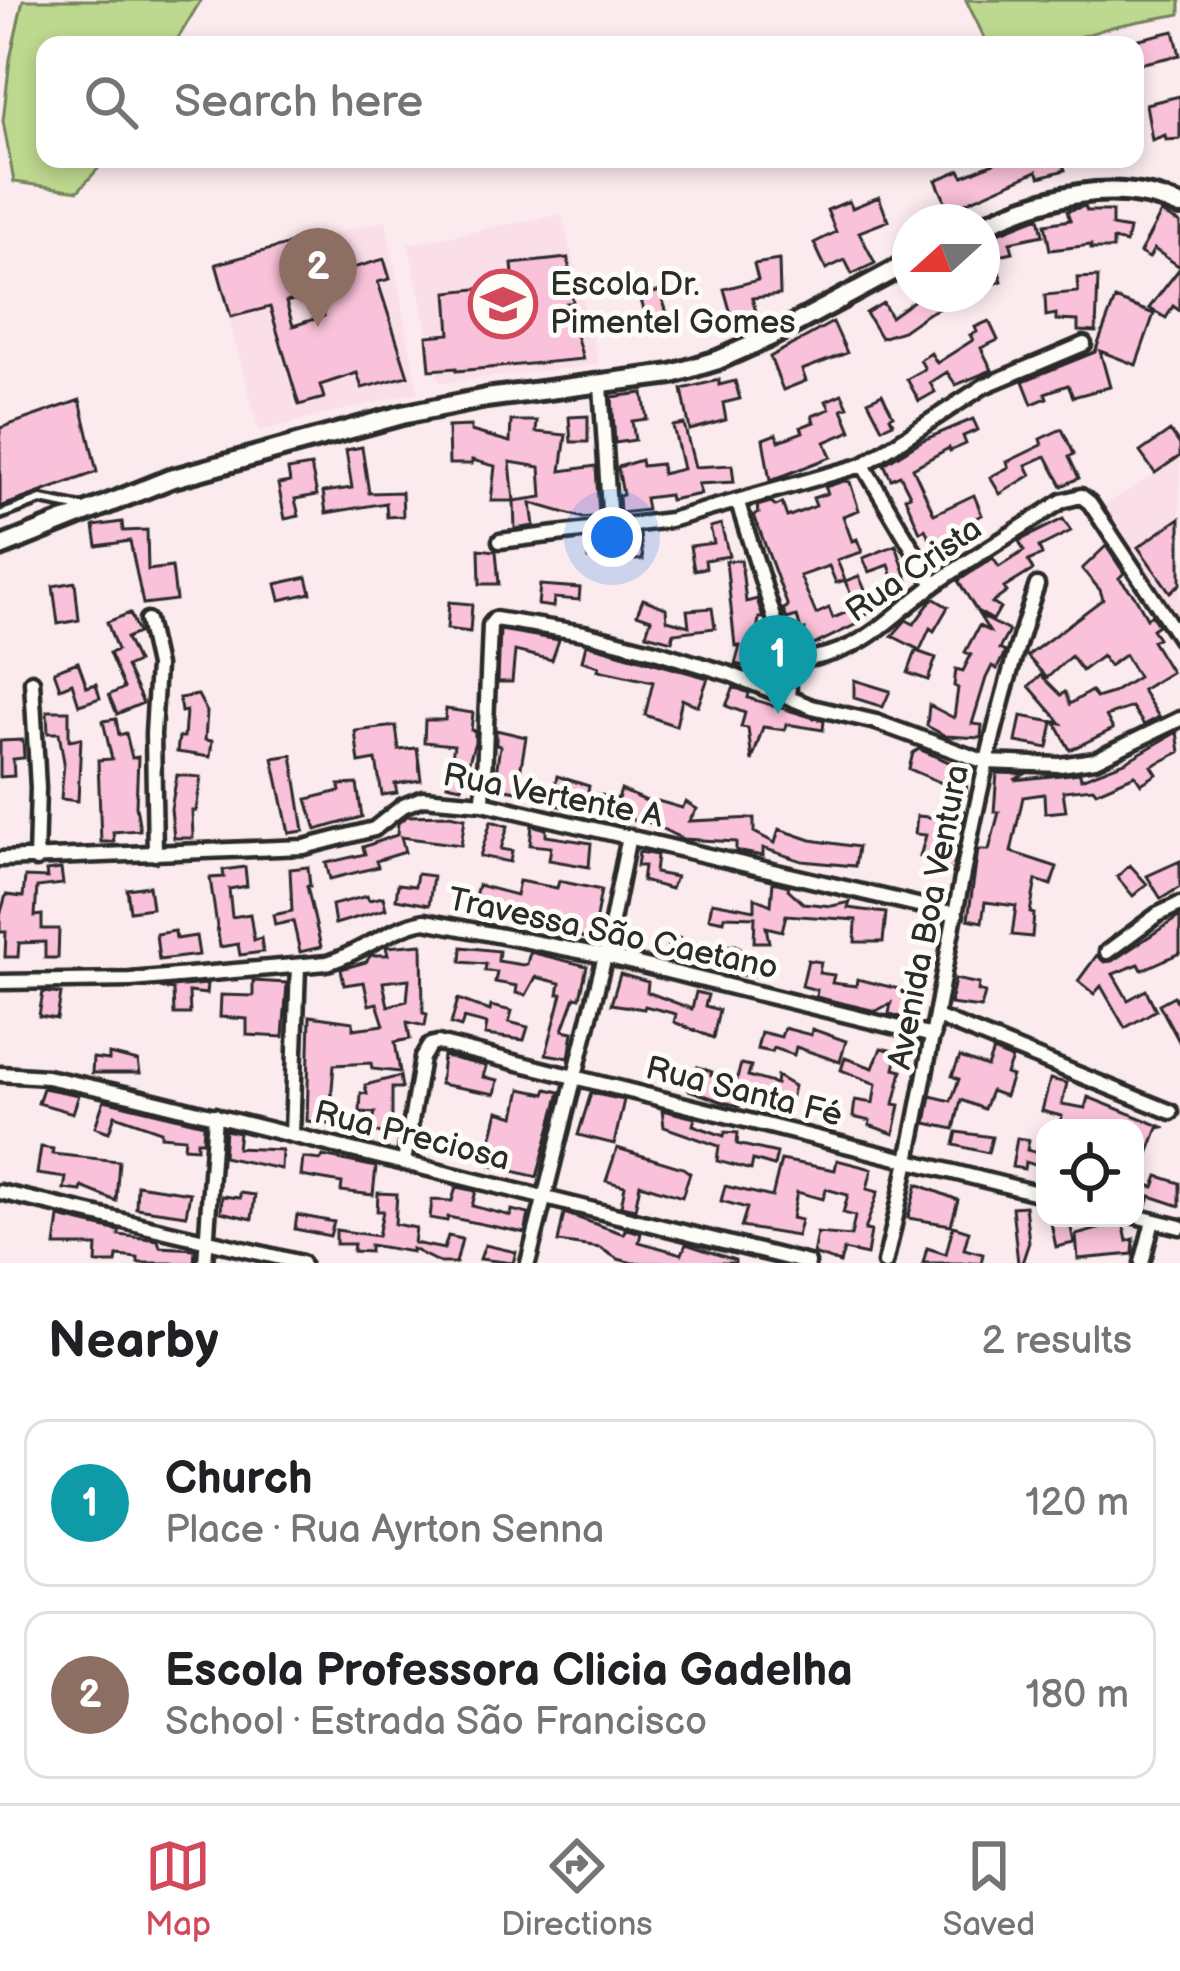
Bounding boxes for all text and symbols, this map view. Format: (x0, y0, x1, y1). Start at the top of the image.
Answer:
search box (36, 36, 1144, 168)
icon: search (78, 69, 144, 135)
text: Search here (174, 75, 423, 130)
north arrow (892, 204, 1000, 312)
pin: 2 (279, 228, 357, 327)
place label: Escola Dr. Pimentel Gomes (550, 265, 796, 343)
school or university icon: Escola Dr. Pimentel Gomes (468, 269, 538, 339)
your location (582, 507, 642, 567)
street label: Rua Crista (838, 509, 990, 631)
pin: 1 (739, 615, 817, 714)
street label: Rua Vertente A (440, 755, 667, 837)
street label: Avenida Boa Ventura (880, 761, 978, 1073)
street label: Travessa São Caetano (444, 879, 782, 989)
street label: Rua Santa Fé (641, 1048, 847, 1136)
street label: Rua Preciosa (310, 1092, 514, 1180)
map controls (1036, 1119, 1144, 1227)
button: locate (1036, 1119, 1144, 1227)
text: Nearby (48, 1311, 219, 1372)
text: 2 results (981, 1318, 1132, 1365)
text: Church (165, 1452, 313, 1507)
text: 1 (82, 1480, 98, 1527)
text: 120 m (1025, 1480, 1129, 1527)
text: Place · Rua Ayrton Senna (165, 1507, 604, 1554)
text: Escola Professora Clicia Gadelha (165, 1644, 853, 1699)
text: 2 (78, 1672, 102, 1719)
text: 180 m (1025, 1672, 1129, 1719)
text: School · Estrada São Francisco (165, 1699, 707, 1746)
tab: Map (145, 1833, 211, 1945)
tab: Directions (501, 1833, 653, 1945)
tab: Saved (942, 1833, 1035, 1945)

